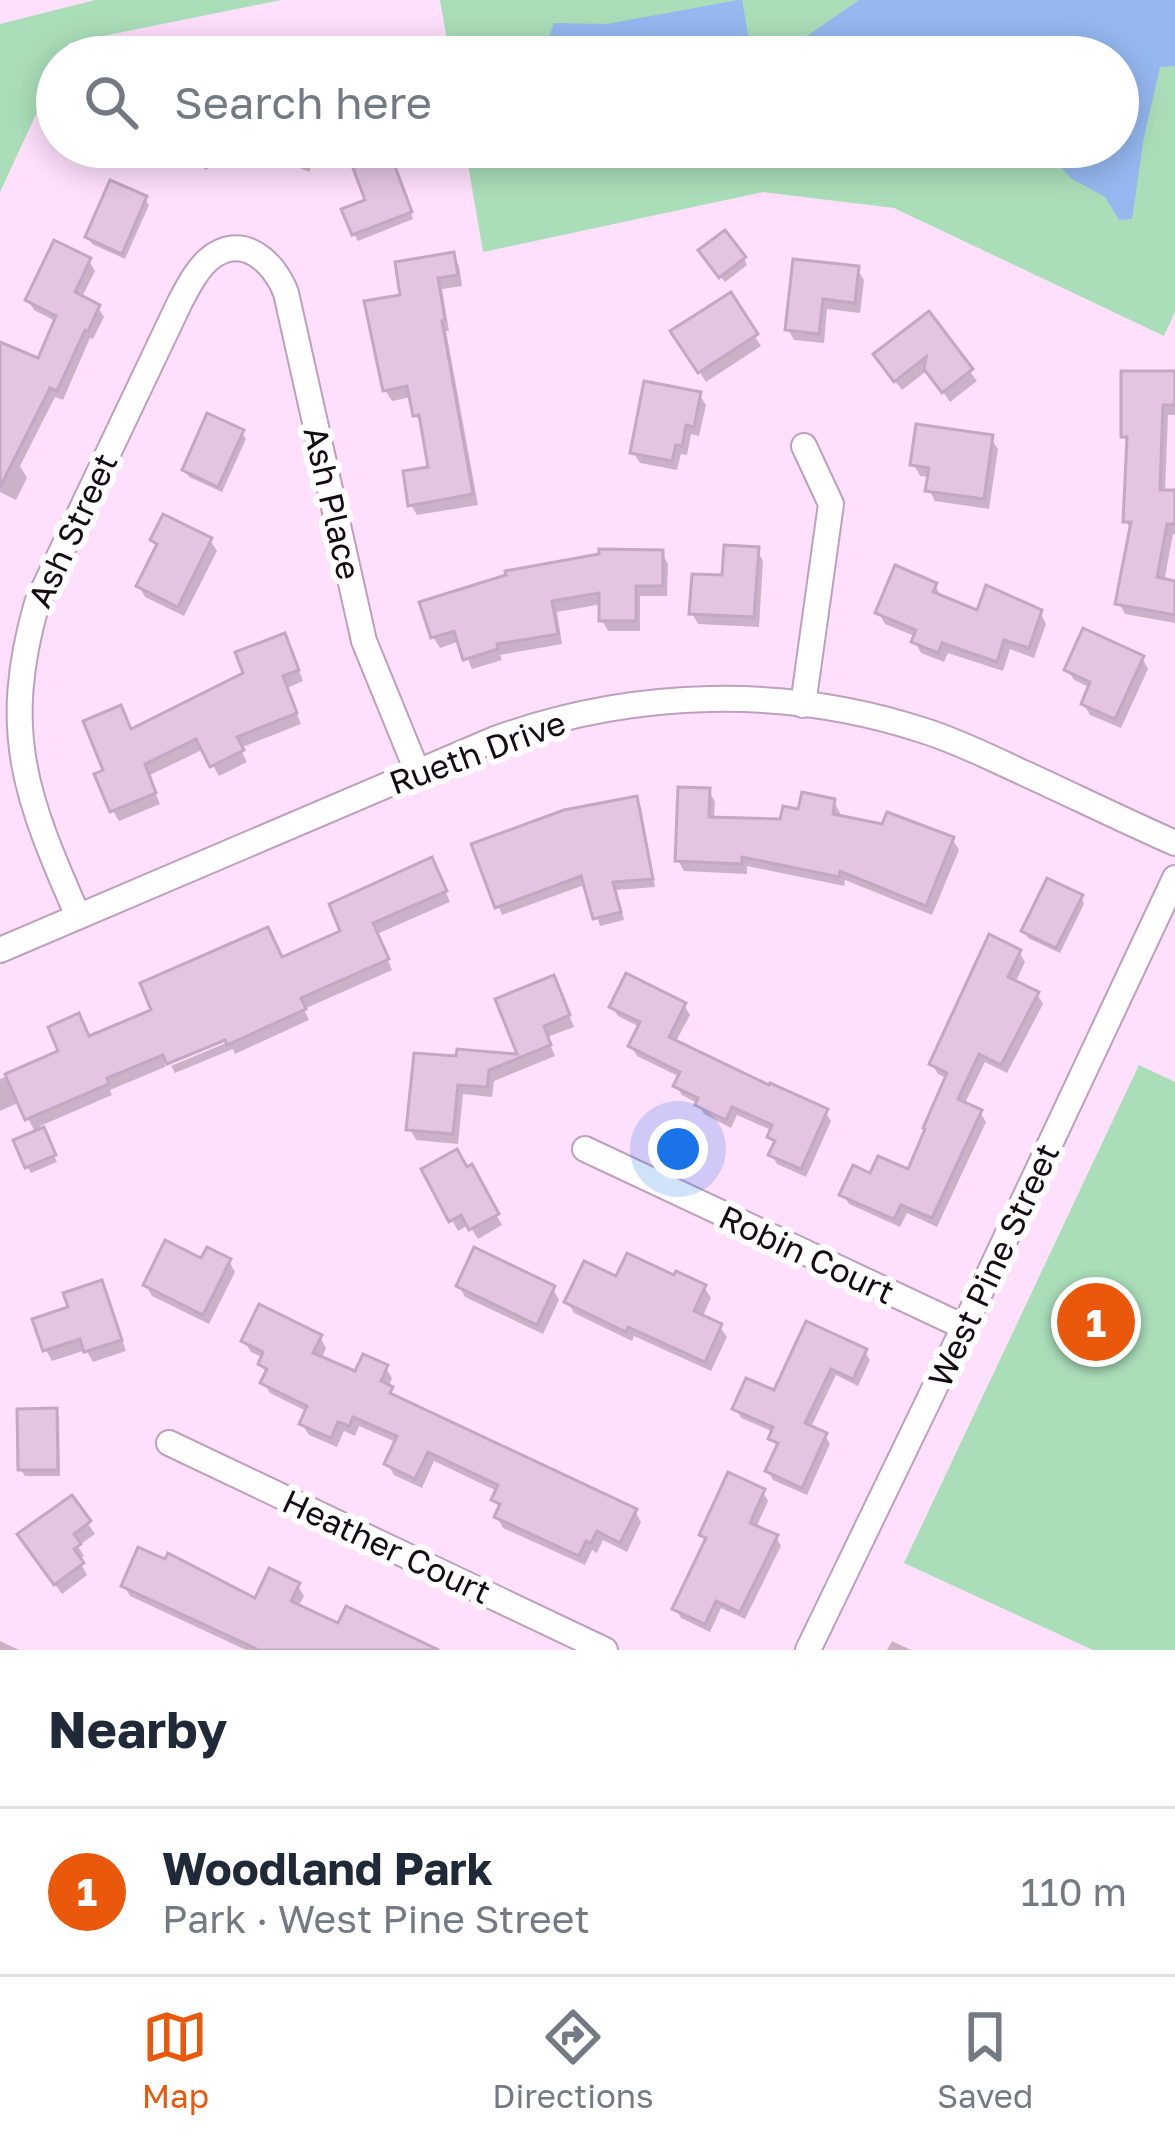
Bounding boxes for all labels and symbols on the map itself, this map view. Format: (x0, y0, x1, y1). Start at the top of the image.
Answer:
street label: Ash Place (296, 423, 370, 583)
street label: Ash Street (19, 447, 125, 613)
street label: Rueth Drive (384, 702, 570, 802)
your location (648, 1119, 708, 1179)
street label: West Pine Street (919, 1137, 1067, 1393)
street label: Robin Court (713, 1196, 901, 1312)
pin: 1 (1057, 1277, 1135, 1367)
street label: Heather Court (277, 1481, 497, 1611)

